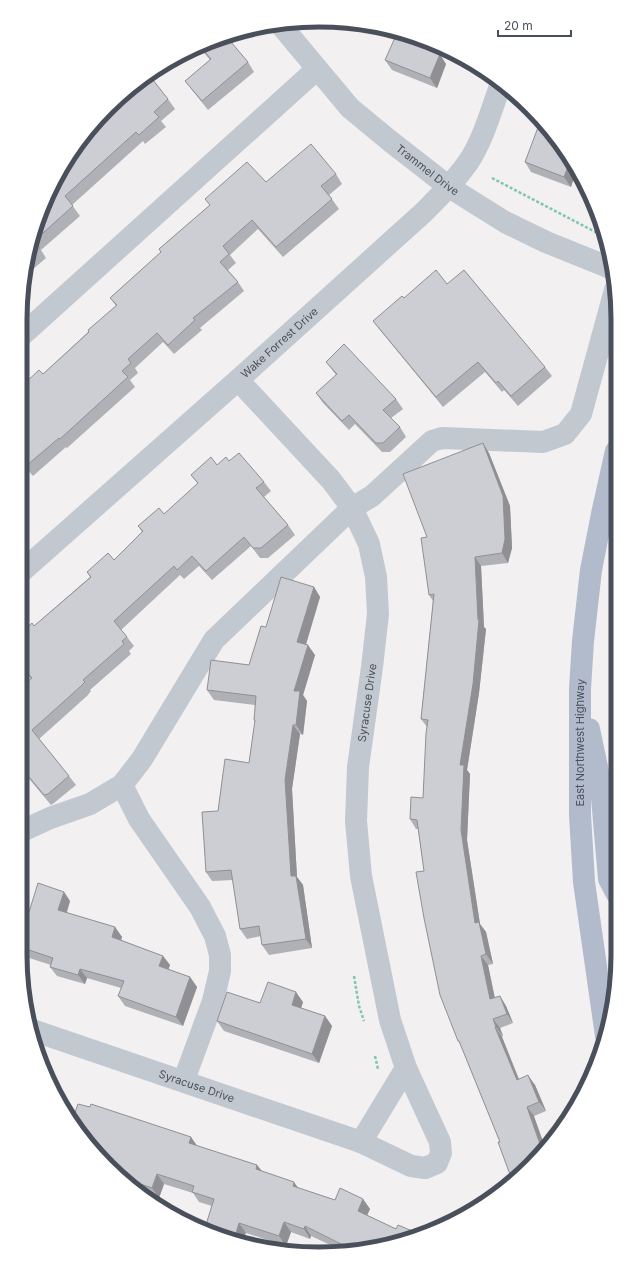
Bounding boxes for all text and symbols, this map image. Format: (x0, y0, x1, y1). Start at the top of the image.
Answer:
scale bar (498, 12, 571, 38)
text: 20 m (504, 18, 533, 33)
street label: Trammel Drive (393, 141, 462, 198)
street label: Wake Forrest Drive (238, 304, 321, 381)
street label: Syracuse Drive (355, 663, 379, 743)
street label: East Northwest Highway (573, 678, 588, 807)
street label: Syracuse Drive (157, 1067, 236, 1105)

